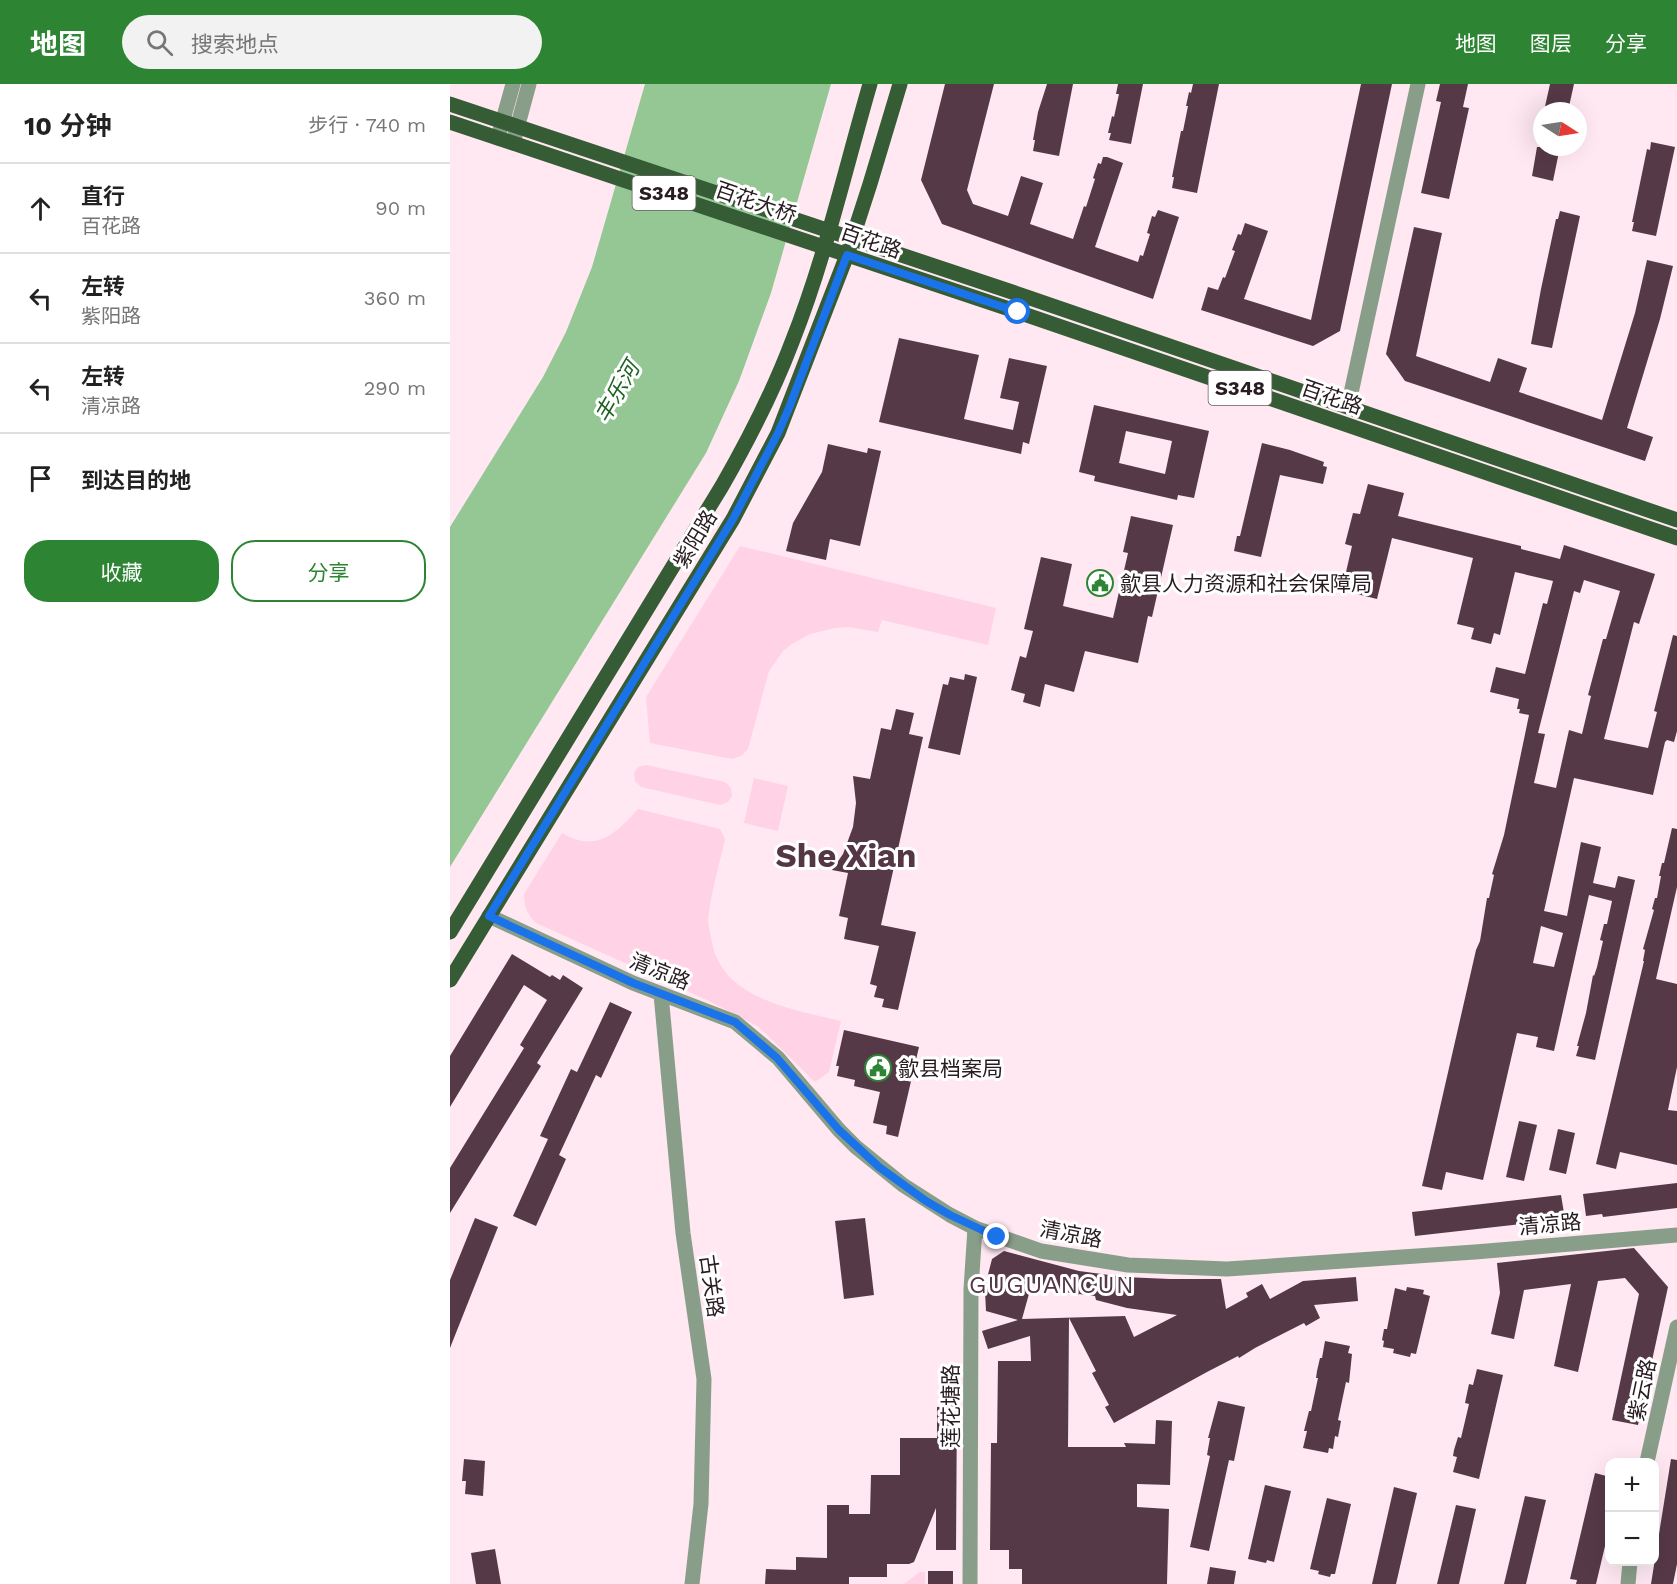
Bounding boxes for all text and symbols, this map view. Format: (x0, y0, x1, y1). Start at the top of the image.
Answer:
search box (122, 15, 542, 69)
icon: search (143, 26, 176, 59)
text: 地图 (30, 28, 86, 61)
text: 地图 (1455, 31, 1497, 56)
text: 图层 (1530, 31, 1572, 56)
text: 分享 (1605, 31, 1647, 56)
text: 搜索地点 (191, 32, 279, 57)
north arrow (1533, 102, 1587, 156)
text: 10 分钟 (24, 111, 111, 141)
text: 步行 · 740 m (308, 113, 426, 137)
road number: S348 (632, 176, 696, 210)
street label: 百花大桥 (712, 177, 800, 227)
text: 直行 (81, 184, 125, 209)
icon: ahead (24, 192, 57, 225)
text: 90 m (375, 196, 426, 220)
text: 百花路 (81, 214, 141, 238)
street label: 百花路 (837, 219, 905, 263)
text: 左转 (81, 274, 125, 299)
icon: left (24, 282, 57, 315)
text: 360 m (364, 286, 426, 310)
route start (1004, 298, 1030, 324)
text: 紫阳路 (81, 304, 141, 328)
water label: 丰乐河 (590, 354, 646, 427)
text: 左转 (81, 364, 125, 389)
road number: S348 (1208, 371, 1272, 405)
icon: left (24, 372, 57, 405)
street label: 百花路 (1298, 375, 1366, 419)
text: 290 m (364, 376, 426, 400)
text: 清凉路 (81, 394, 141, 418)
icon: arrive (24, 462, 57, 495)
text: 到达目的地 (81, 468, 191, 493)
street label: 紫阳路 (668, 506, 722, 572)
button: 收藏 (24, 540, 219, 602)
button: 分享 (231, 540, 426, 602)
public building icon: 歙县人力资源和社会保障局 (1085, 568, 1115, 598)
place label: 歙县人力资源和社会保障局 (1120, 571, 1372, 596)
district label: She Xian (775, 836, 917, 875)
street label: 清凉路 (626, 948, 694, 994)
public building icon: 歙县档案局 (863, 1053, 893, 1083)
place label: 歙县档案局 (898, 1056, 1003, 1081)
street label: 清凉路 (1518, 1209, 1582, 1239)
street label: 清凉路 (1038, 1216, 1104, 1252)
route end (983, 1223, 1009, 1249)
street label: 古关路 (695, 1253, 729, 1319)
district label: GUGUANCUN (969, 1271, 1135, 1299)
street label: 紫云路 (1623, 1357, 1661, 1423)
street label: 莲花塘路 (938, 1364, 963, 1448)
map controls (1605, 1458, 1659, 1566)
button: + (1605, 1458, 1659, 1512)
button: − (1605, 1512, 1659, 1566)

